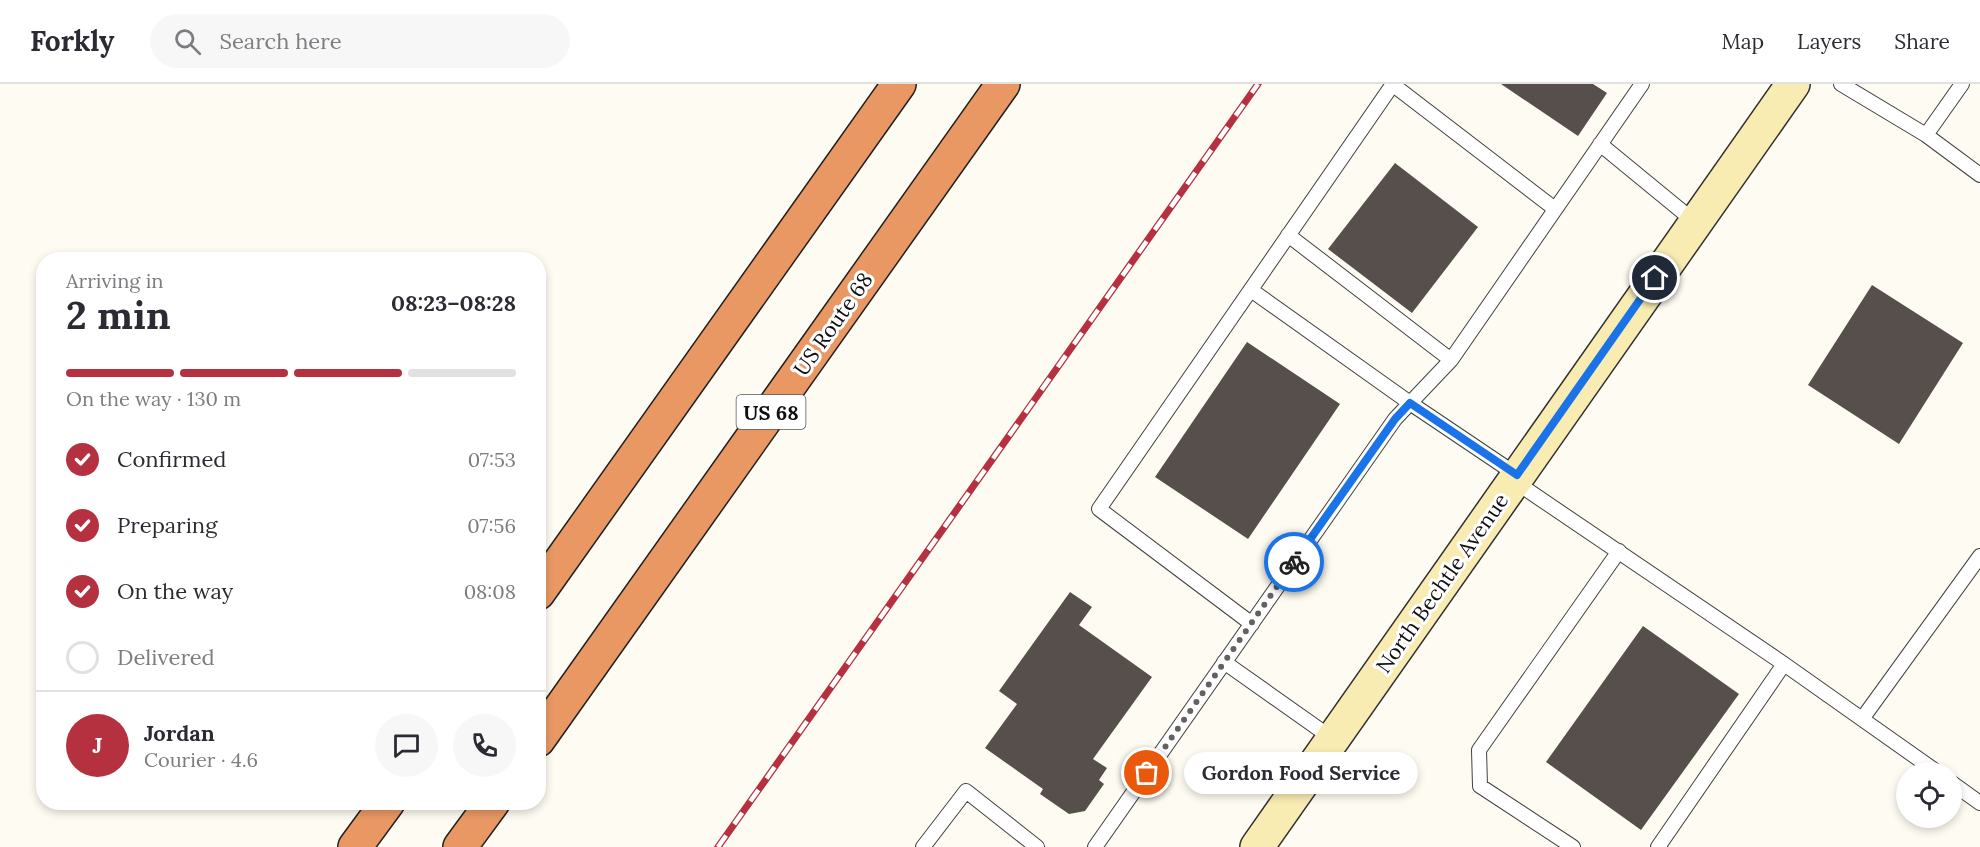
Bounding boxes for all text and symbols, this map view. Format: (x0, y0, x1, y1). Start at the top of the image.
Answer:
search box (150, 14, 570, 68)
text: Forkly (30, 23, 114, 59)
icon: search (171, 25, 204, 58)
text: Search here (219, 27, 342, 55)
text: Map (1721, 28, 1764, 55)
text: Layers (1797, 28, 1861, 55)
text: Share (1894, 28, 1950, 55)
pin (1629, 252, 1680, 303)
icon: home (1638, 261, 1671, 294)
street label: US Route 68 (788, 267, 878, 381)
text: Arriving in (66, 268, 163, 293)
text: 08:23–08:28 (391, 289, 516, 317)
text: 2 min (66, 290, 171, 340)
text: On the way · 130 m (66, 386, 241, 411)
road number: US 68 (736, 395, 806, 429)
icon: check (66, 443, 99, 476)
text: Confirmed (117, 445, 226, 473)
text: 07:53 (468, 447, 516, 472)
street label: North Bechtle Avenue (1370, 488, 1514, 678)
icon: check (66, 509, 99, 542)
text: Preparing (117, 511, 217, 539)
text: 07:56 (467, 513, 516, 538)
courier (1264, 532, 1324, 592)
icon: bike (1278, 546, 1311, 579)
icon: check (66, 575, 99, 608)
text: On the way (117, 577, 233, 605)
text: 08:08 (464, 579, 516, 604)
text: Delivered (117, 643, 215, 671)
button: chat (375, 714, 438, 777)
button: phone (453, 714, 516, 777)
text: Jordan (144, 719, 215, 747)
text: J (93, 731, 102, 759)
text: Courier · 4.6 (144, 747, 258, 772)
pin (1121, 747, 1172, 798)
callout: Gordon Food Service (1183, 752, 1417, 794)
icon: bag (1130, 756, 1163, 789)
text: Gordon Food Service (1202, 760, 1400, 785)
map controls (1896, 762, 1962, 828)
button: locate (1896, 762, 1962, 828)

